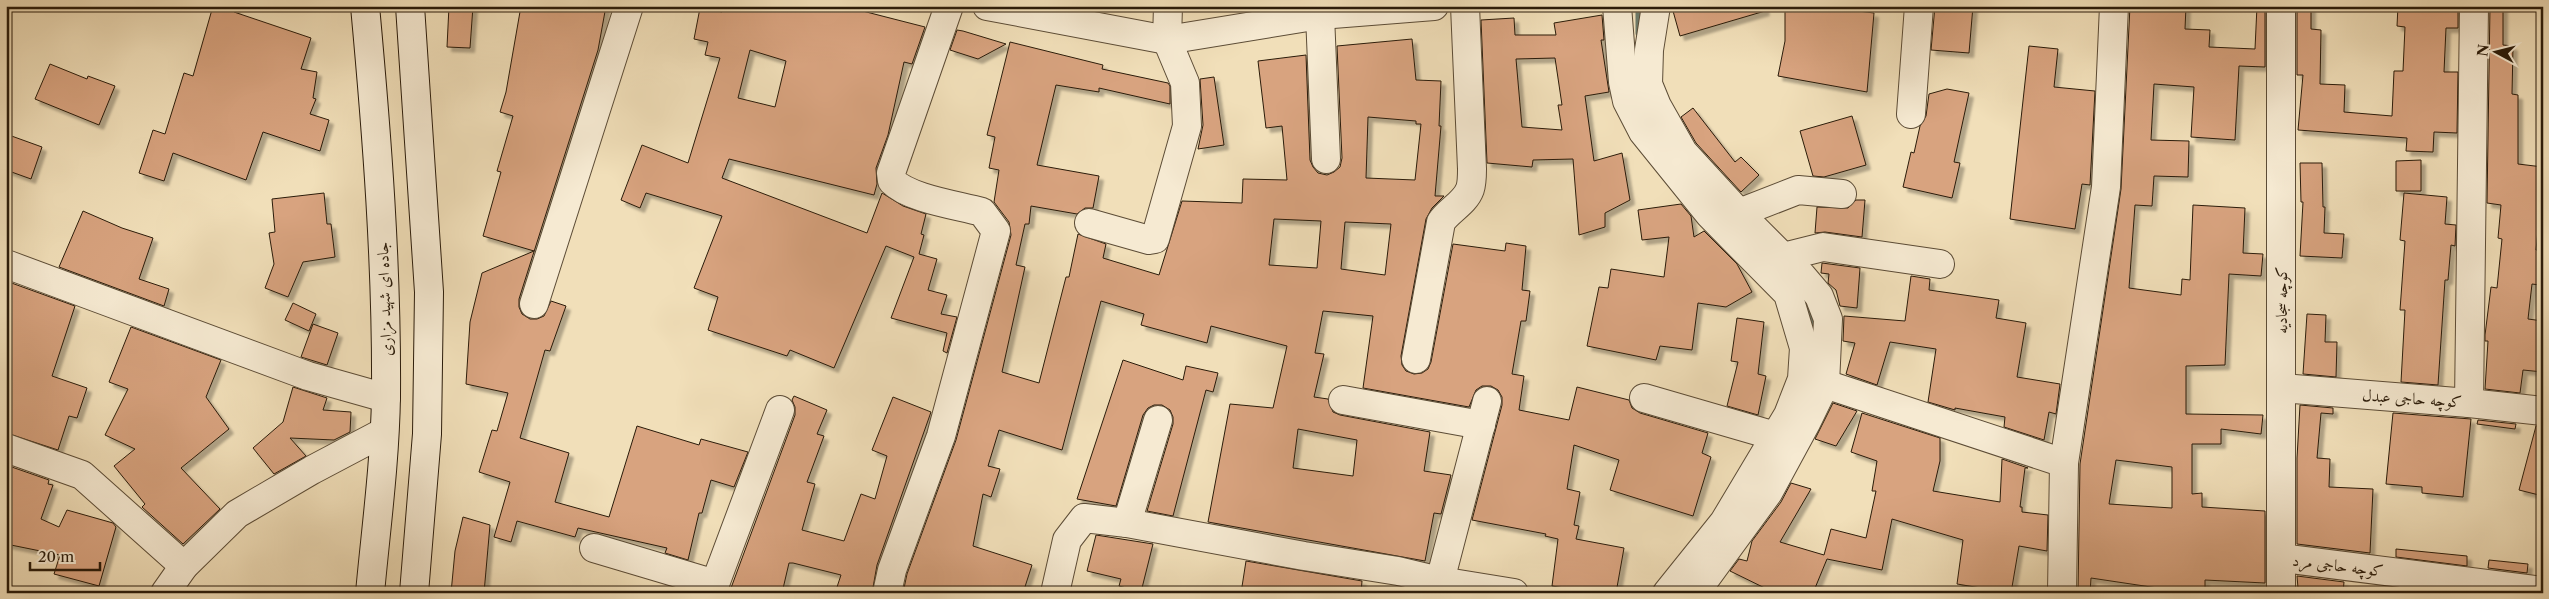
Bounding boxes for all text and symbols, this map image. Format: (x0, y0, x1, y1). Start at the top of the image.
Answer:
north arrow (2472, 28, 2522, 78)
text: N (2473, 43, 2493, 58)
street label: جاده ای شهید مزاری (372, 241, 398, 357)
street label: کوچه سجادیه (2271, 266, 2293, 334)
street label: کوچه حاجی عبدل (2361, 385, 2463, 413)
scale bar (30, 539, 100, 571)
text: 20 m (38, 547, 74, 566)
street label: کوچه حاجی مرد (2291, 549, 2385, 582)

